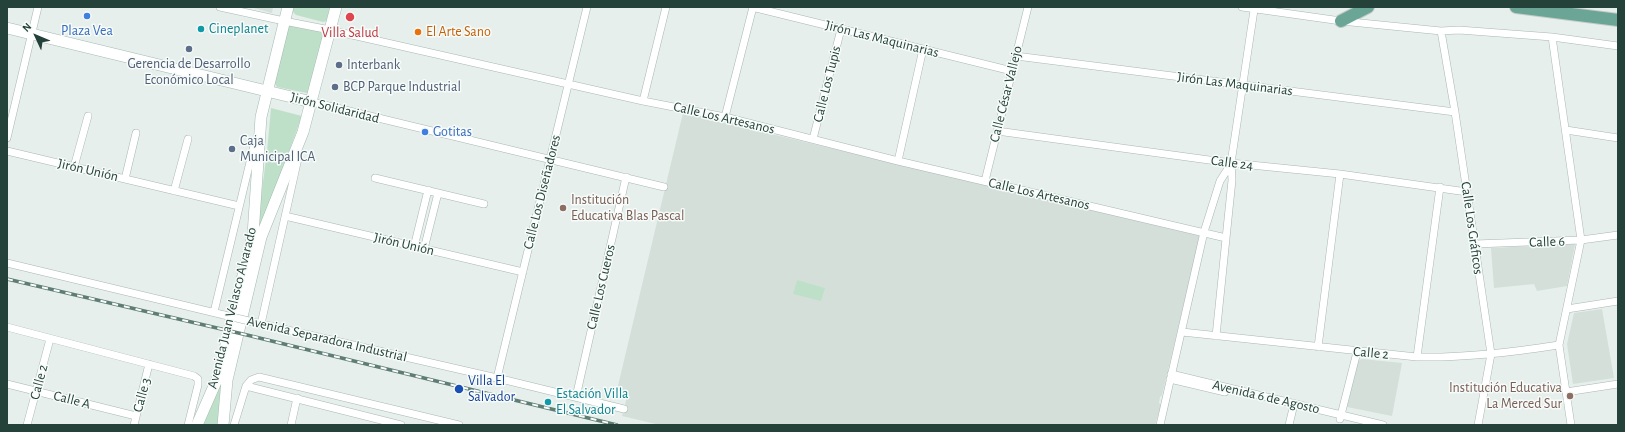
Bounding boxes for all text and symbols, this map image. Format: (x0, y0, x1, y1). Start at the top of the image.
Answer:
marker: Plaza Vea (82, 11, 92, 21)
marker: Villa Salud (344, 11, 356, 23)
north arrow (16, 16, 56, 56)
street label: Jirón Las Maquinarias (823, 17, 941, 61)
text: N (20, 21, 34, 34)
place label: Cineplanet (209, 21, 268, 37)
place label: Plaza Vea (61, 23, 113, 39)
marker: Cineplanet (196, 24, 206, 34)
place label: El Arte Sano (426, 24, 491, 40)
place label: Villa Salud (321, 25, 379, 41)
marker: El Arte Sano (413, 27, 423, 37)
marker: Gerencia de Desarrollo Económico Local (184, 44, 194, 54)
street label: Calle Los Tupis (809, 44, 845, 124)
street label: Calle César Vallejo (986, 44, 1026, 144)
place label: Gerencia de Desarrollo Económico Local (127, 56, 251, 88)
place label: Interbank (347, 57, 400, 73)
marker: Interbank (334, 60, 344, 70)
street label: Jirón Las Maquinarias (1176, 69, 1294, 99)
place label: BCP Parque Industrial (343, 79, 461, 95)
marker: BCP Parque Industrial (330, 82, 340, 92)
street label: Jirón Solidaridad (289, 89, 381, 127)
street label: Calle Los Artesanos (672, 98, 776, 138)
place label: Gotitas (433, 124, 472, 140)
marker: Gotitas (420, 127, 430, 137)
place label: Caja Municipal ICA (240, 133, 315, 166)
street label: Calle Los Diseñadores (520, 133, 564, 251)
marker: Caja Municipal ICA (227, 144, 237, 154)
street label: Calle 24 (1210, 152, 1254, 174)
street label: Jirón Unión (56, 155, 120, 185)
street label: Calle Los Artesanos (987, 174, 1091, 214)
street label: Calle Los Gráficos (1457, 181, 1487, 275)
place label: Institución Educativa Blas Pascal (571, 192, 684, 224)
marker: Institución Educativa Blas Pascal (558, 203, 568, 213)
street label: Avenida Juan Velasco Alvarado (204, 226, 260, 390)
street label: Jirón Unión (372, 229, 436, 259)
street label: Calle 6 (1529, 233, 1565, 251)
street label: Calle Los Cueros (583, 243, 619, 331)
street label: Avenida Separadora Industrial (245, 312, 409, 366)
street label: Calle 2 (1352, 343, 1390, 363)
street label: Calle 2 (26, 363, 52, 401)
place label: Villa El Salvador (468, 373, 515, 406)
street label: Calle 3 (129, 376, 155, 414)
street label: Avenida 6 de Agosto (1211, 376, 1321, 418)
place label: Institución Educativa La Merced Sur (1449, 380, 1562, 412)
marker: Villa El Salvador (453, 383, 465, 395)
place label: Estación Villa El Salvador (556, 386, 629, 418)
street label: Calle A (52, 387, 92, 413)
marker: Institución Educativa La Merced Sur (1565, 391, 1575, 401)
marker: Estación Villa El Salvador (543, 397, 553, 407)

